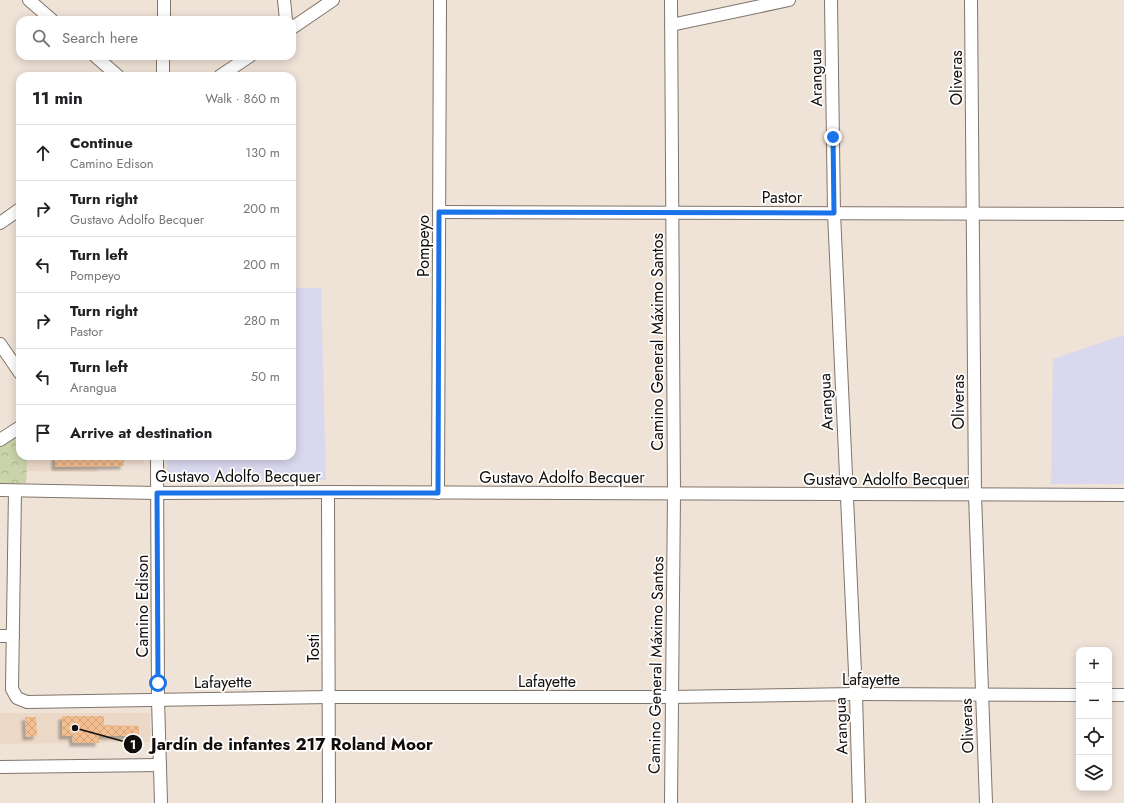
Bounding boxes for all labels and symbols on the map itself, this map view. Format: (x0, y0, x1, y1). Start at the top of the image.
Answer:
street label: Arangua (804, 49, 828, 107)
street label: Oliveras (945, 50, 968, 106)
route end (824, 128, 842, 146)
street label: Pastor (762, 186, 803, 209)
street label: Pompeyo (412, 215, 435, 277)
street label: Camino General Máximo Santos (646, 233, 669, 451)
street label: Arangua (813, 373, 839, 431)
street label: Oliveras (947, 374, 970, 430)
street label: Gustavo Adolfo Becquer (155, 465, 321, 488)
street label: Gustavo Adolfo Becquer (479, 466, 645, 489)
street label: Gustavo Adolfo Becquer (803, 468, 969, 491)
street label: Camino Edison (131, 555, 154, 657)
street label: Camino General Máximo Santos (643, 556, 669, 774)
street label: Tosti (302, 633, 325, 663)
street label: Lafayette (842, 668, 900, 691)
street label: Lafayette (194, 670, 252, 694)
street label: Lafayette (518, 670, 576, 693)
route start (149, 674, 167, 692)
street label: Arangua (829, 697, 853, 755)
street label: Oliveras (955, 698, 979, 754)
callout: Jardín de infantes 217 Roland Moor (123, 730, 441, 759)
text: Jardín de infantes 217 Roland Moor (148, 732, 433, 756)
text: 1 (130, 736, 136, 754)

